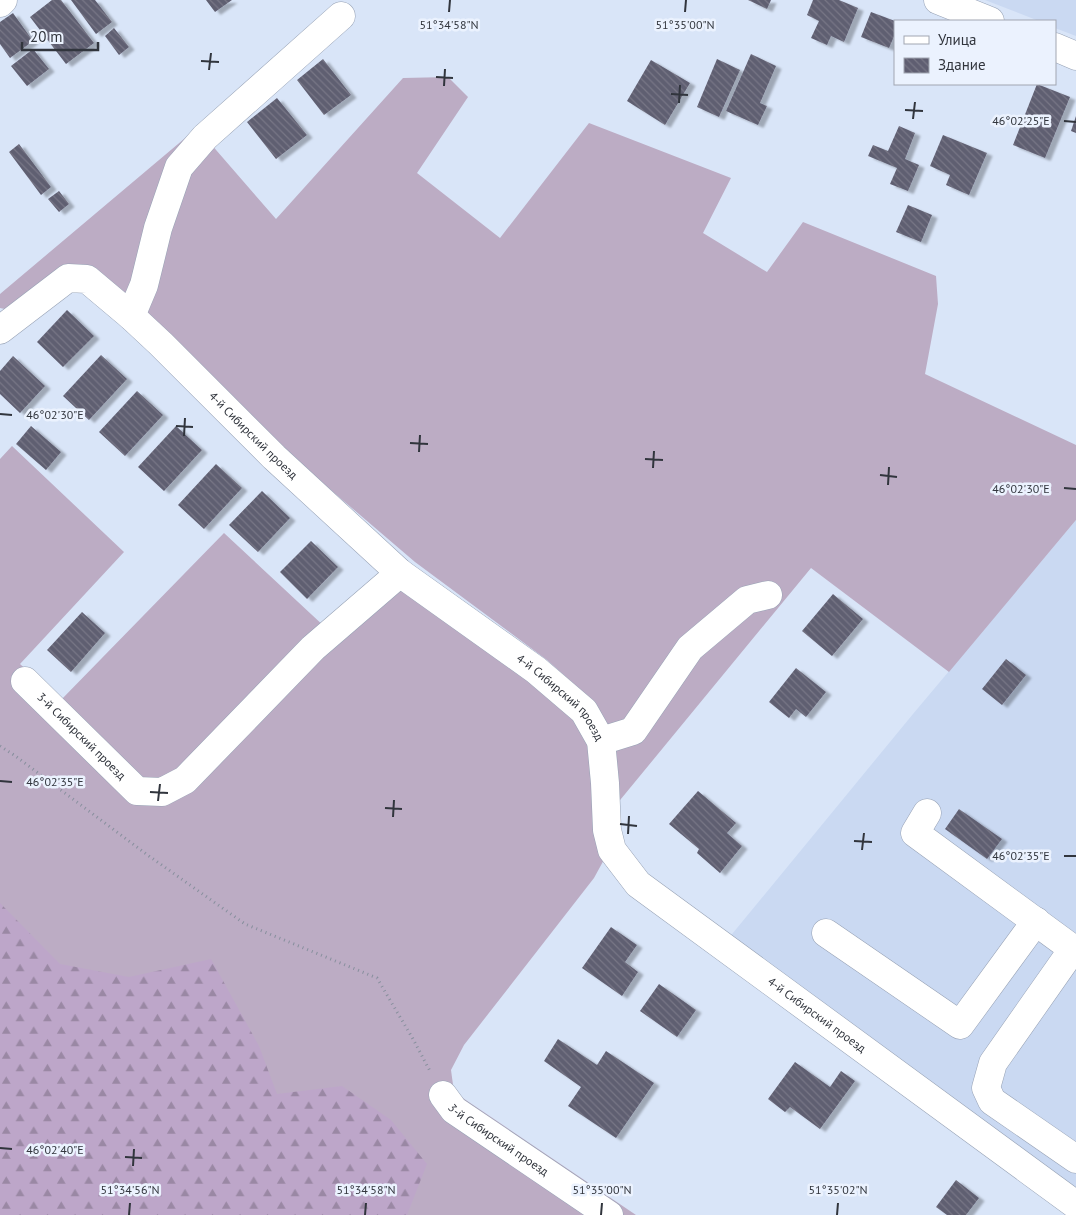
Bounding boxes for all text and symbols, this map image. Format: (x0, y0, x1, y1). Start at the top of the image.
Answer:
text: 51°34'58"N (419, 17, 479, 32)
text: 51°35'00"N (655, 17, 715, 32)
scale bar (22, 20, 99, 52)
legend (894, 20, 1056, 85)
text: 20 m (30, 27, 63, 46)
text: Улица (938, 30, 976, 49)
text: Здание (938, 55, 986, 74)
text: 46°02'25"E (992, 113, 1050, 128)
street label: 4-й Сибирский проезд (206, 388, 301, 482)
text: 46°02'30"E (26, 407, 84, 422)
text: 46°02'30"E (992, 481, 1050, 496)
street label: 4-й Сибирский проезд (514, 651, 607, 744)
street label: 3-й Сибирский проезд (34, 689, 130, 783)
text: 46°02'35"E (26, 774, 84, 789)
text: 46°02'35"E (992, 848, 1050, 863)
street label: 4-й Сибирский проезд (765, 974, 870, 1056)
street label: 3-й Сибирский проезд (445, 1101, 552, 1179)
text: 46°02'40"E (26, 1142, 84, 1157)
text: 51°34'56"N (100, 1182, 160, 1197)
text: 51°34'58"N (336, 1182, 396, 1197)
text: 51°35'00"N (572, 1182, 632, 1197)
text: 51°35'02"N (808, 1182, 868, 1197)

